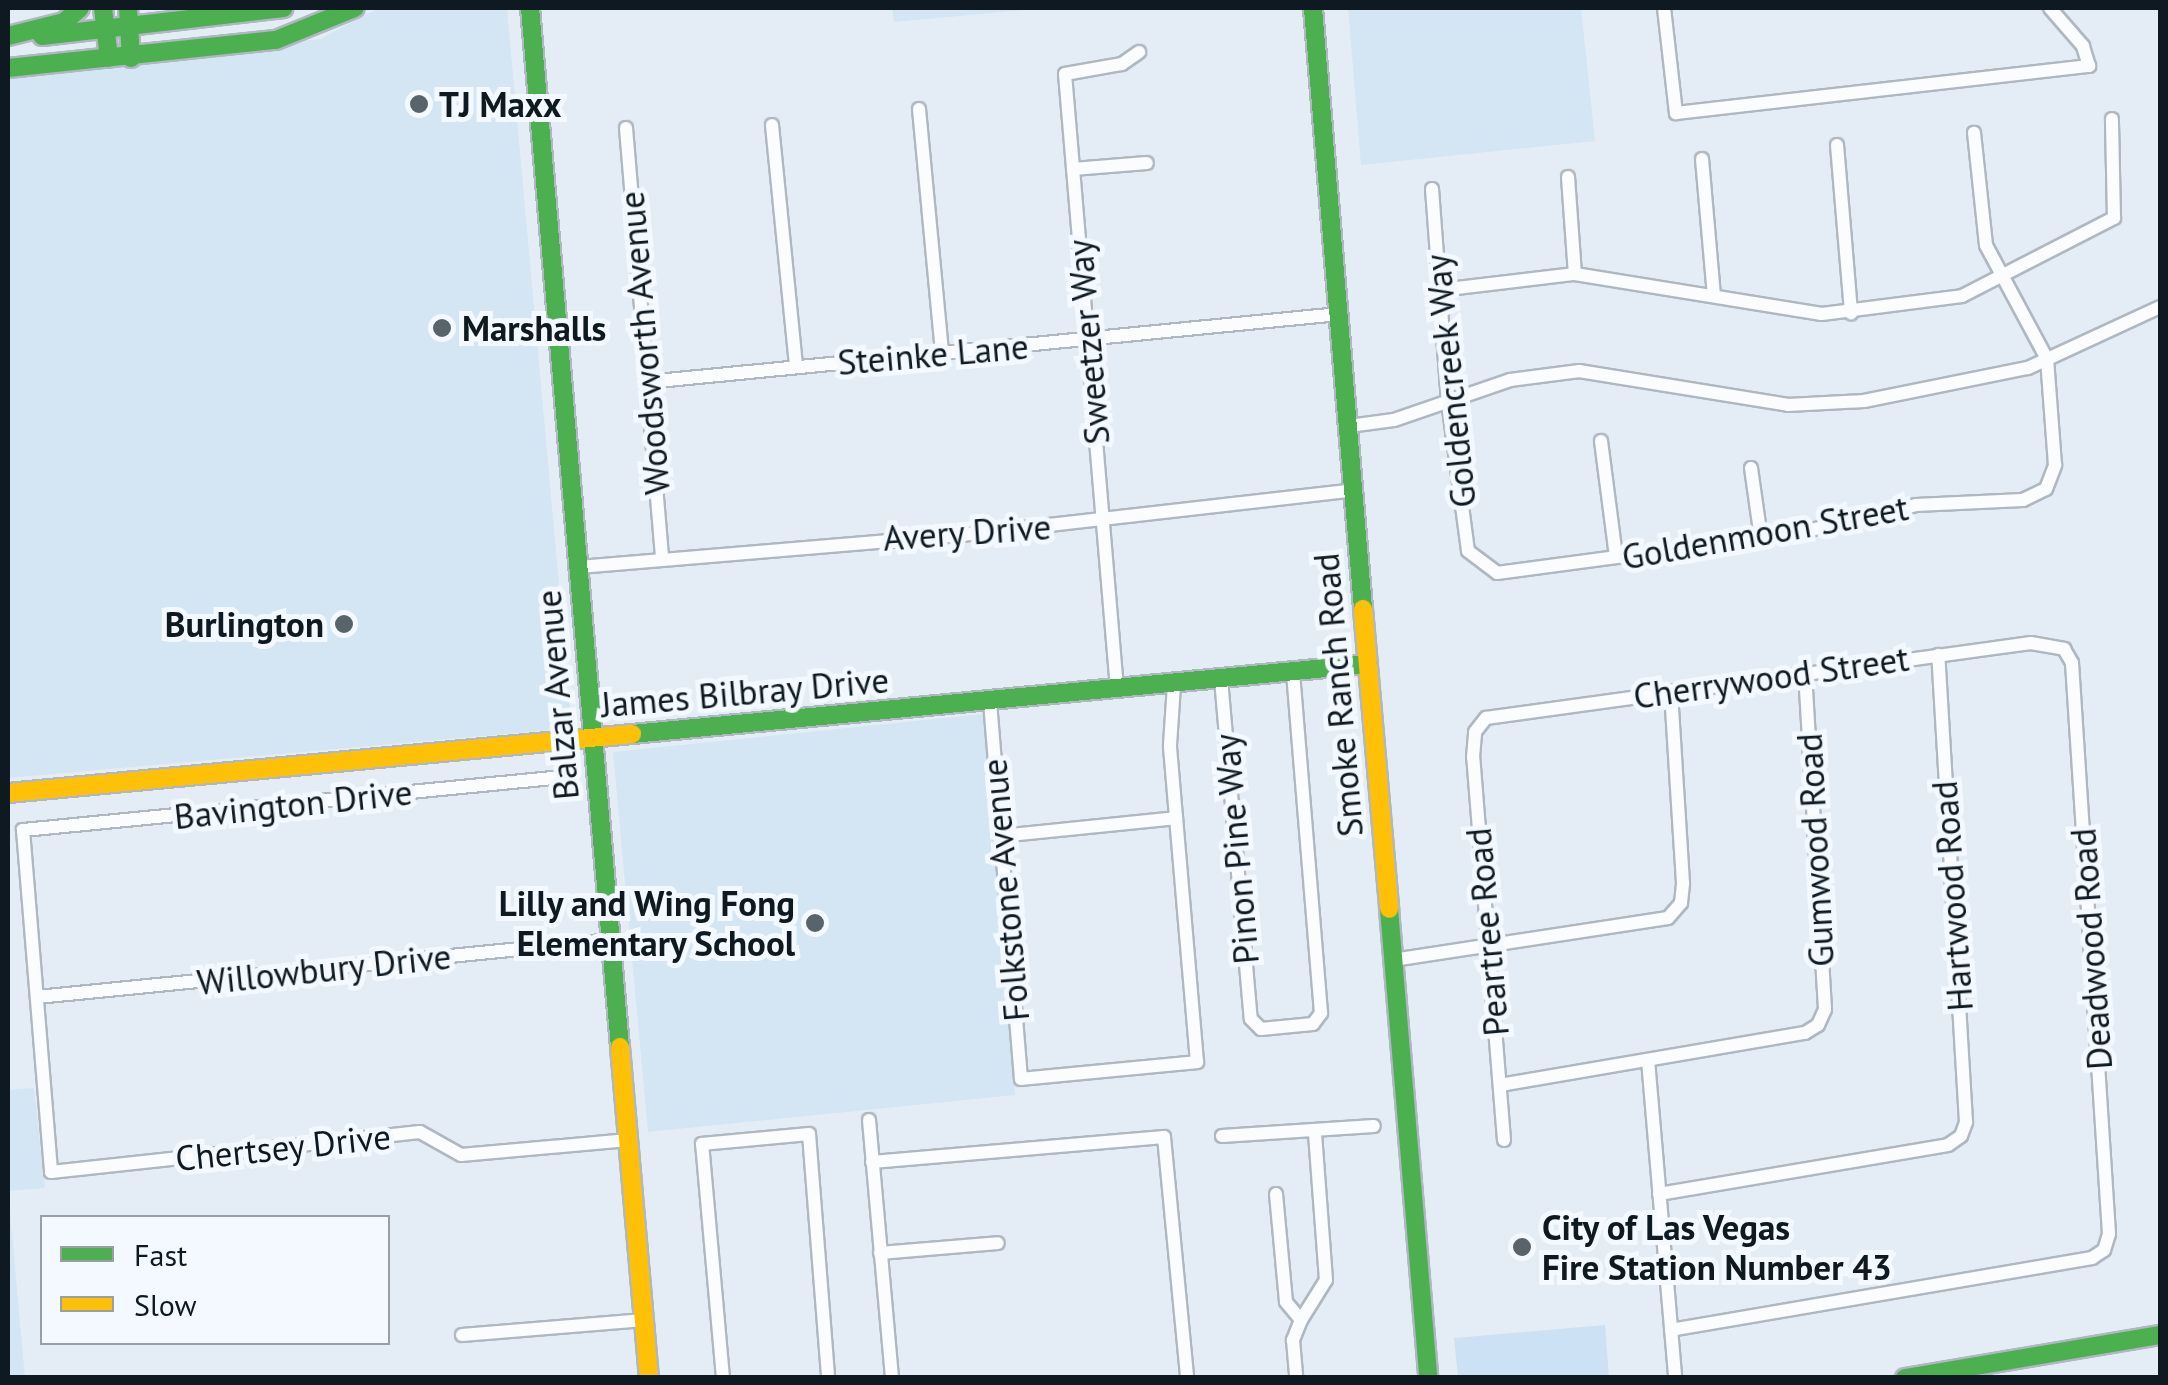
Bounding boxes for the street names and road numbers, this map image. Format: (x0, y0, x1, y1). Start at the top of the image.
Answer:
street label: Woodsworth Avenue (610, 189, 678, 497)
street label: Sweetzer Way (1058, 237, 1118, 447)
street label: Goldencreek Way (1416, 251, 1484, 511)
street label: Steinke Lane (836, 325, 1030, 383)
street label: Goldenmoon Street (1619, 486, 1911, 578)
street label: Avery Drive (881, 505, 1053, 559)
street label: Smoke Ranch Road (1305, 551, 1371, 839)
street label: Balzar Avenue (527, 588, 587, 802)
street label: Cherrywood Street (1631, 637, 1911, 717)
street label: James Bilbray Drive (599, 658, 891, 726)
street label: Pinon Pine Way (1205, 732, 1267, 966)
street label: Gumwood Road (1788, 732, 1842, 968)
street label: Folkstone Avenue (973, 756, 1037, 1024)
street label: Bavington Drive (172, 771, 414, 837)
street label: Hartwood Road (1923, 779, 1981, 1013)
street label: Peartree Road (1457, 826, 1517, 1038)
street label: Deadwood Road (2062, 827, 2120, 1071)
street label: Willowbury Drive (194, 935, 454, 1003)
street label: Chertsey Drive (173, 1115, 393, 1179)

